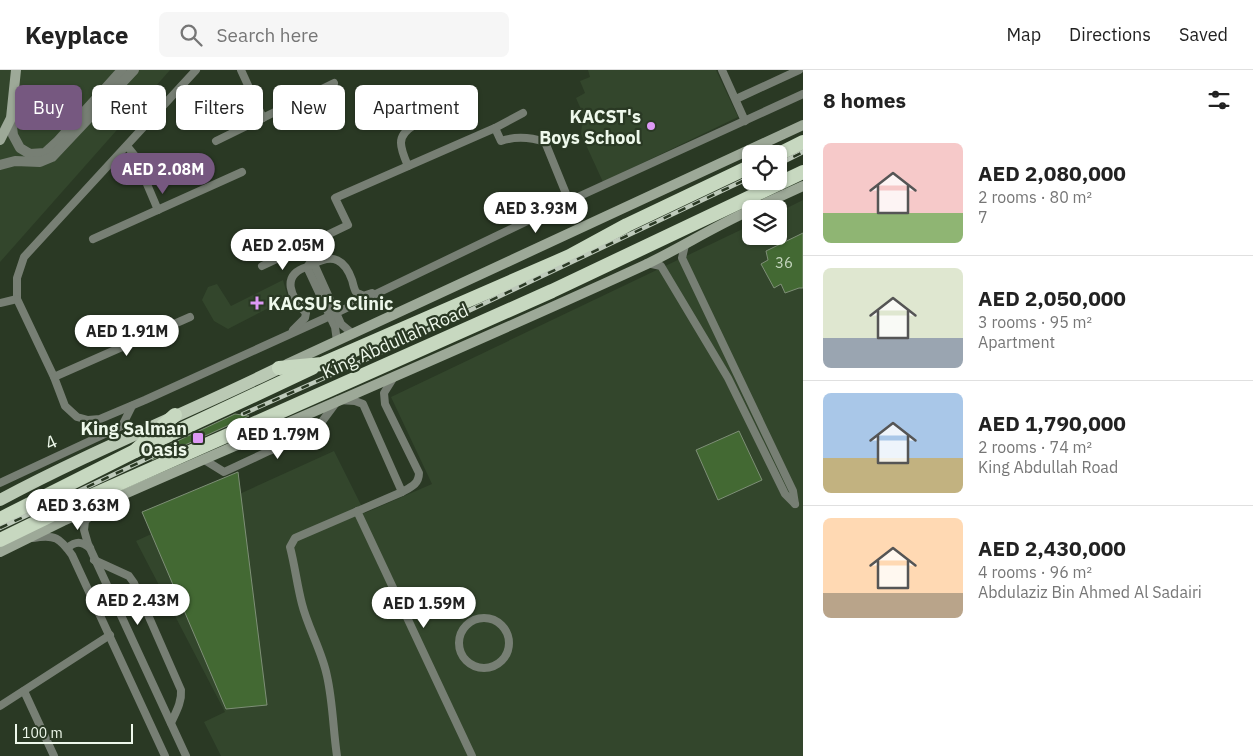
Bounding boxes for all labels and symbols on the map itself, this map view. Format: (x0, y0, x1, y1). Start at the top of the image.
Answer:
place label: KACST's Boys School (539, 105, 642, 149)
marker: KACST's Boys School (645, 120, 657, 132)
pin: AED 2.08M (106, 152, 220, 195)
pin: AED 3.93M (479, 191, 593, 234)
pin: AED 2.05M (226, 228, 340, 271)
house number: 36 (775, 253, 793, 272)
place label: KACSU's Clinic (268, 292, 393, 315)
marker: KACSU's Clinic (250, 296, 264, 310)
street label: King Abdullah Road (318, 298, 472, 384)
pin: AED 1.91M (70, 314, 184, 357)
place label: King Salman Oasis (80, 417, 187, 461)
pin: AED 1.79M (221, 418, 335, 460)
street label: 4 (41, 429, 61, 455)
marker: King Salman Oasis (191, 431, 205, 445)
pin: AED 3.63M (21, 488, 135, 531)
pin: AED 2.43M (81, 584, 195, 626)
pin: AED 1.59M (367, 586, 481, 629)
scale bar (15, 721, 132, 744)

